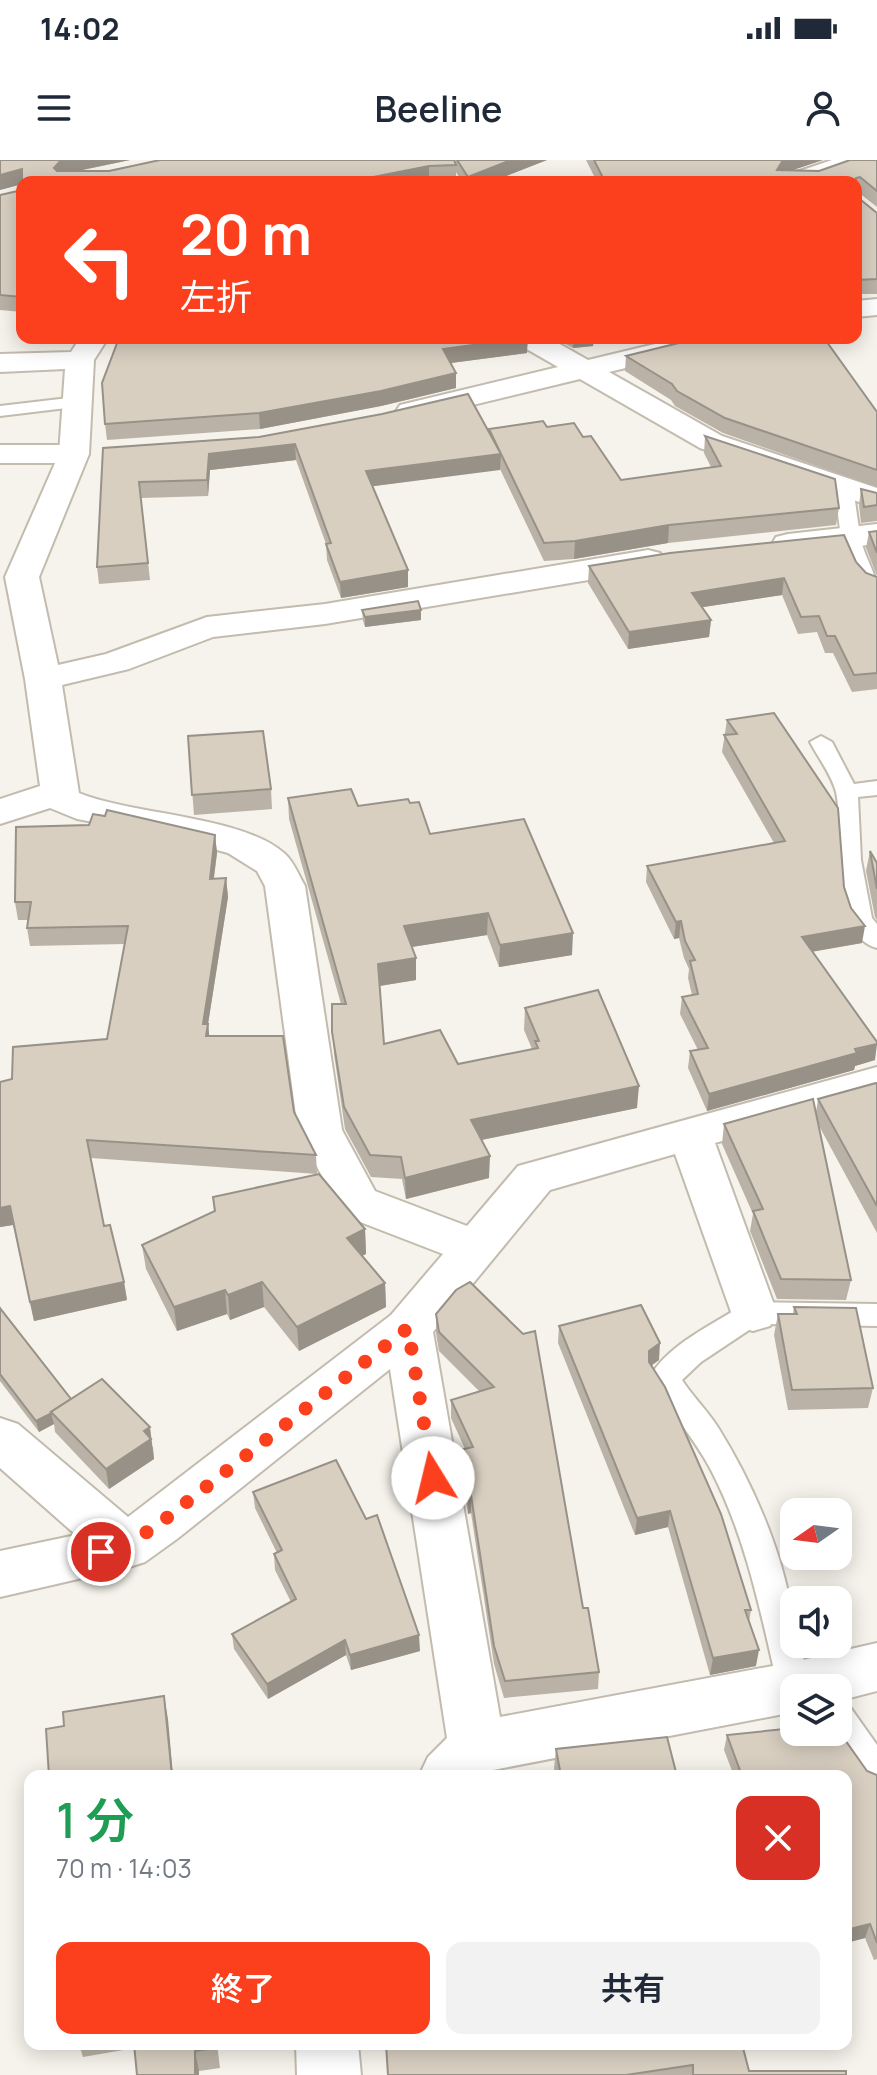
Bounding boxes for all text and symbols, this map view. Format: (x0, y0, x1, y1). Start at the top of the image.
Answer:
text: 14:02 (40, 8, 119, 49)
text: Beeline (375, 84, 502, 133)
icon: menu (32, 86, 76, 130)
icon: person (801, 86, 845, 130)
text: 20 m (180, 195, 312, 272)
icon: left (48, 208, 152, 312)
text: 左折 (180, 272, 252, 321)
position arrow (391, 1436, 475, 1520)
north arrow (780, 1498, 852, 1570)
map controls (780, 1498, 852, 1746)
pin (67, 1518, 135, 1586)
icon: arrive (79, 1530, 123, 1574)
button: sound (780, 1586, 852, 1658)
button: layers (780, 1674, 852, 1746)
text: 1 分 (56, 1787, 134, 1852)
button: close (736, 1796, 820, 1880)
text: 70 m · 14:03 (56, 1850, 192, 1886)
button: 終了 (56, 1942, 430, 2034)
button: 共有 (446, 1942, 820, 2034)

